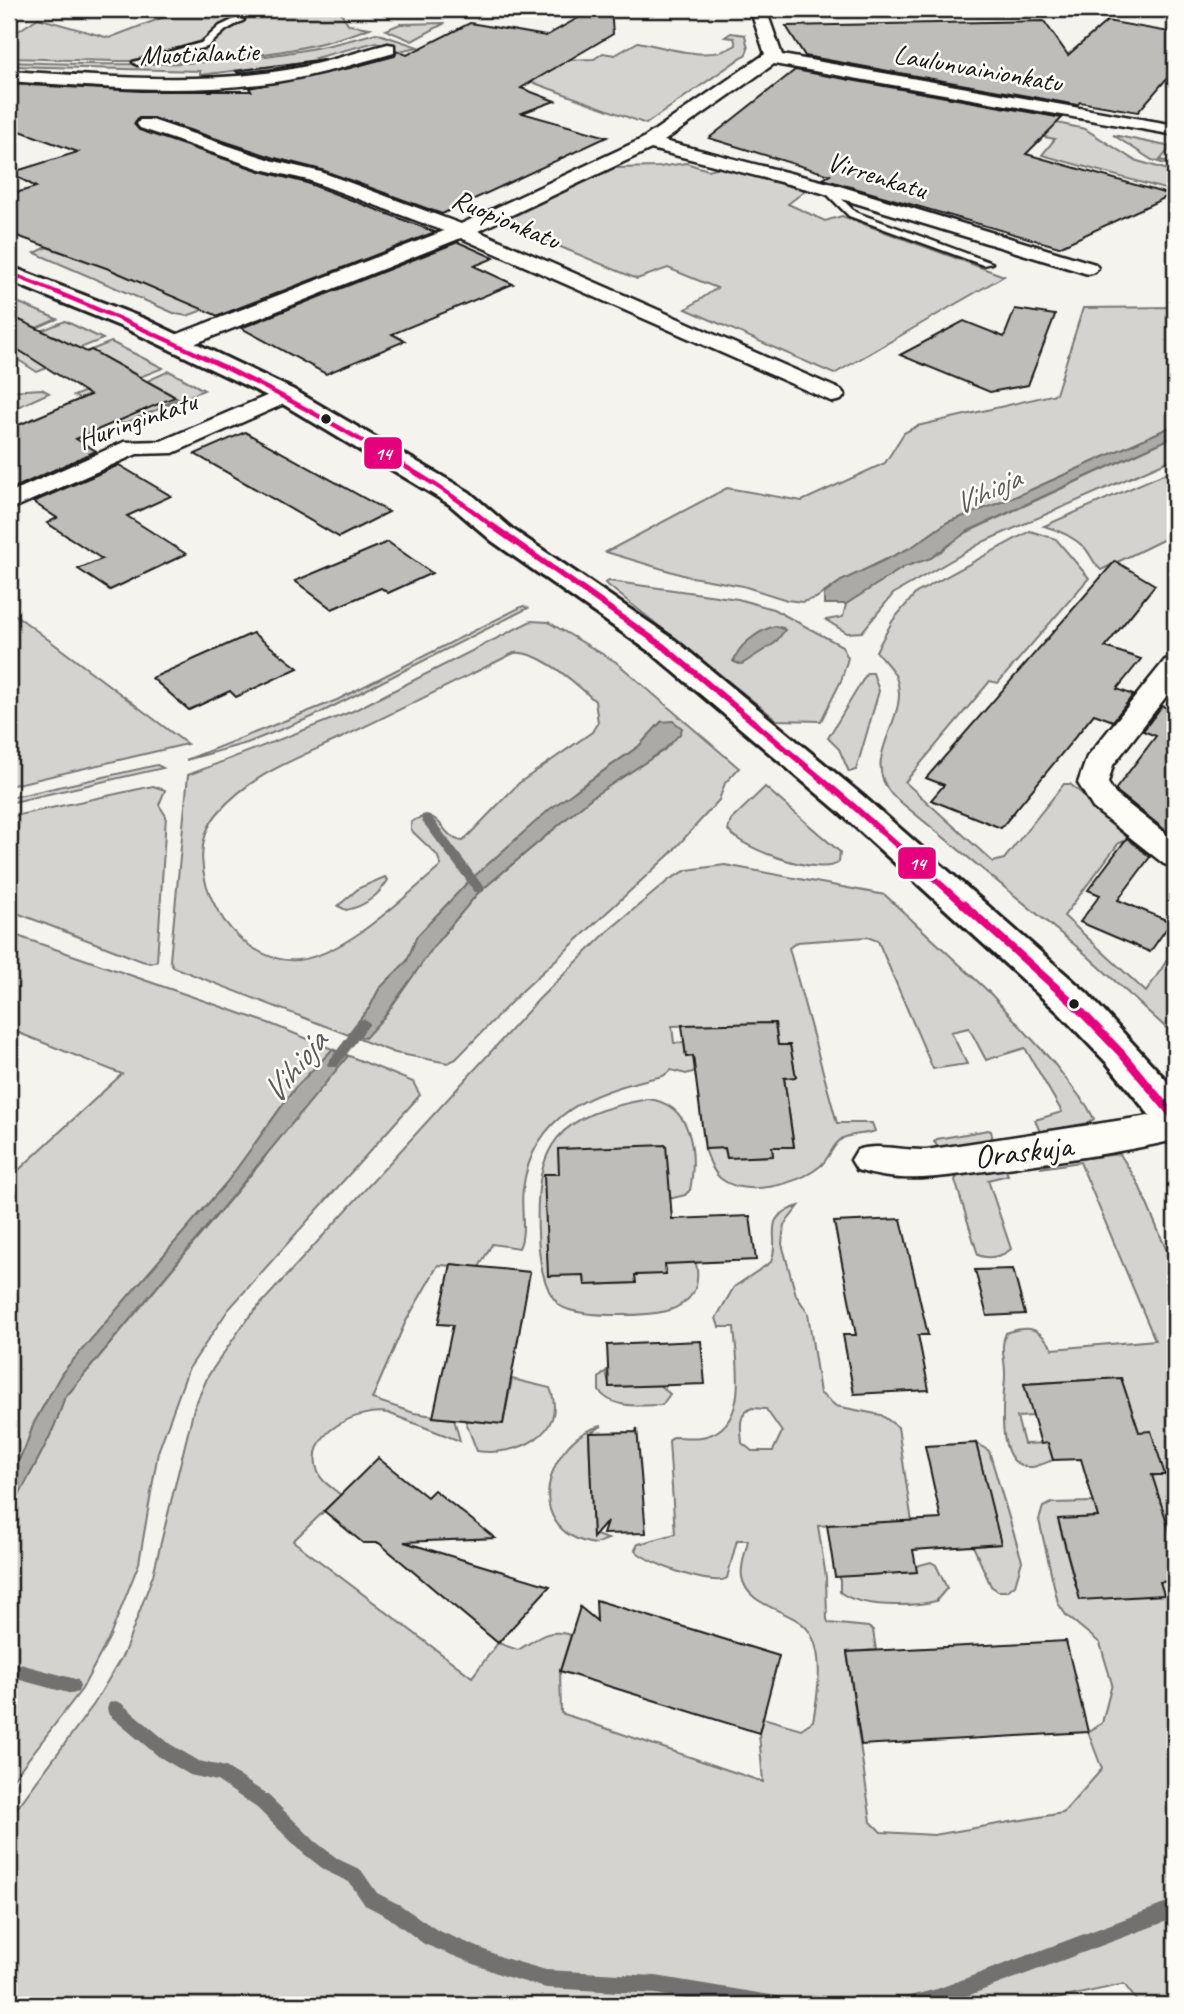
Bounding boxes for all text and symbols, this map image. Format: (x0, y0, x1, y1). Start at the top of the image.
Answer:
street label: Muotialantie (139, 33, 261, 73)
street label: Laulunvainionkatu (891, 36, 1067, 100)
street label: Virrenkatu (823, 143, 933, 207)
street label: Ruopionkatu (447, 181, 567, 258)
street label: Huringinkatu (73, 383, 203, 457)
unlabelled marker (319, 412, 333, 426)
line badge: 14 (363, 436, 403, 470)
text: 14 (374, 442, 394, 466)
water label: Vihioja (947, 458, 1029, 523)
line badge: 14 (897, 846, 937, 880)
text: 14 (908, 852, 928, 876)
unlabelled marker (1067, 997, 1081, 1011)
water label: Vihioja (251, 1018, 339, 1113)
street label: Oraskuja (972, 1124, 1077, 1178)

